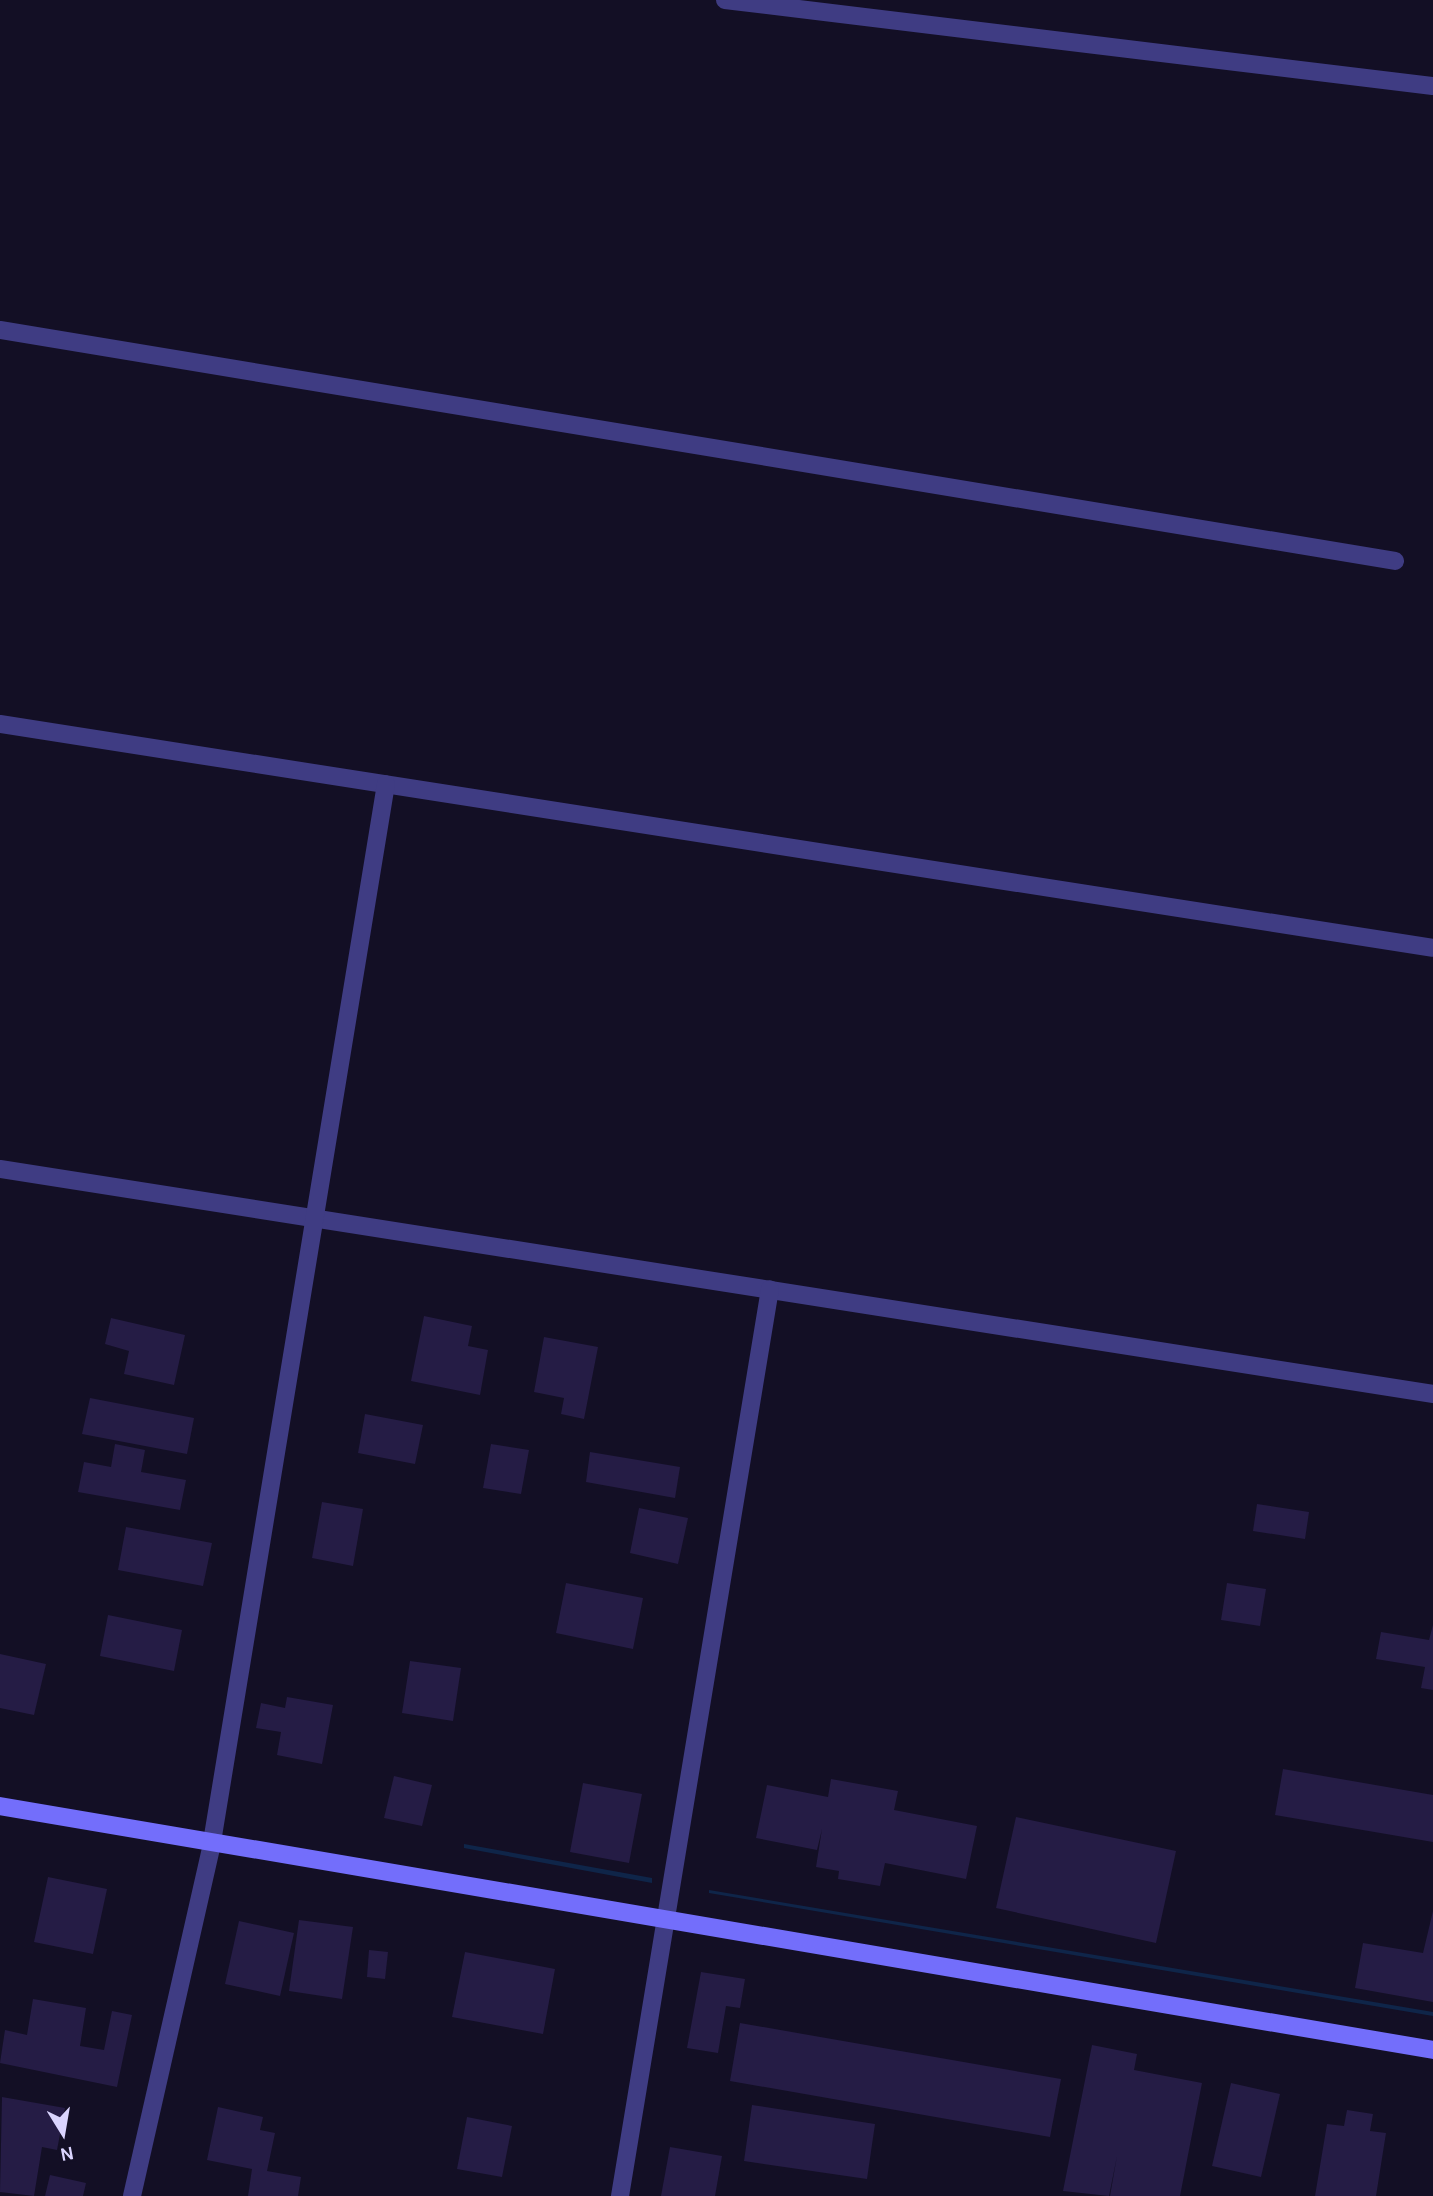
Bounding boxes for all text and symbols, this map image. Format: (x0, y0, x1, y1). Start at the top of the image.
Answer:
north arrow (28, 2098, 98, 2168)
text: N (58, 2142, 76, 2166)

